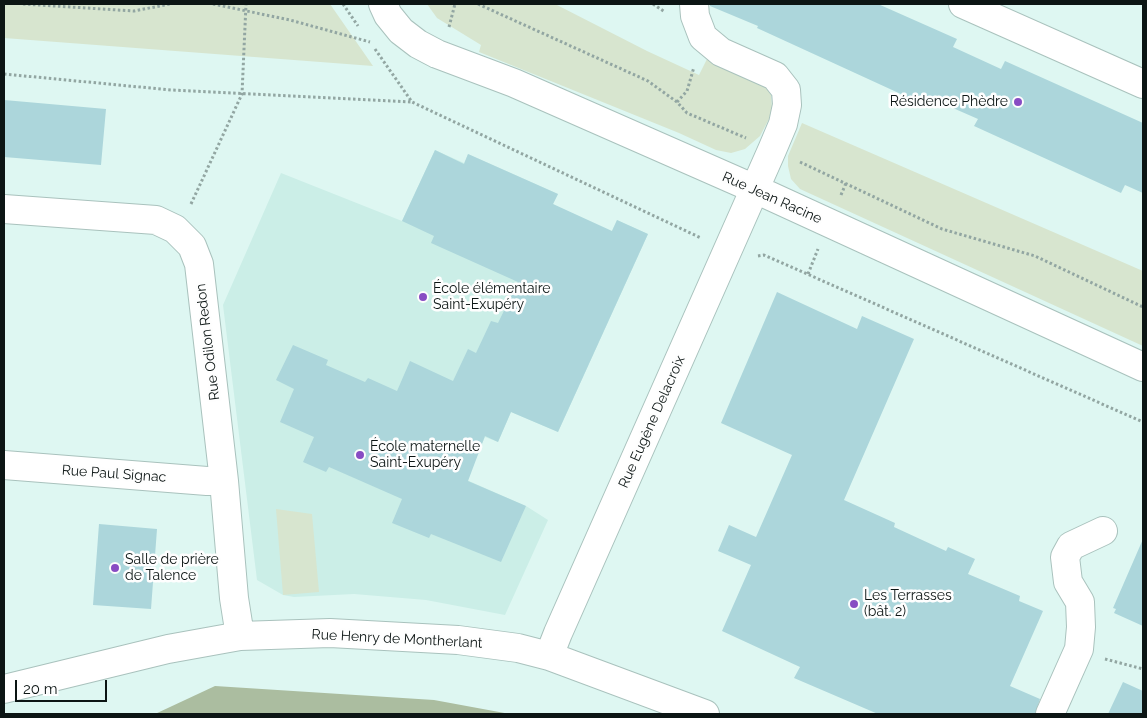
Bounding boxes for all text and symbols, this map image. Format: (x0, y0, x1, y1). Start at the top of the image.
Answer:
place label: Résidence Phèdre (890, 94, 1008, 110)
marker: Résidence Phèdre (1012, 96, 1024, 108)
street label: Rue Jean Racine (720, 169, 824, 227)
place label: École élémentaire Saint-Exupéry (433, 281, 551, 314)
street label: Rue Odilon Redon (192, 283, 224, 401)
marker: École élémentaire Saint-Exupéry (417, 291, 429, 303)
street label: Rue Eugène Delacroix (615, 353, 689, 491)
place label: École maternelle Saint-Exupéry (370, 439, 480, 472)
marker: École maternelle Saint-Exupéry (354, 449, 366, 461)
street label: Rue Paul Signac (61, 462, 167, 486)
place label: Salle de prière de Talence (125, 552, 219, 584)
marker: Salle de prière de Talence (109, 562, 121, 574)
place label: Les Terrasses (bât. 2) (864, 588, 952, 620)
marker: Les Terrasses (bât. 2) (848, 598, 860, 610)
street label: Rue Henry de Montherlant (311, 626, 483, 652)
scale bar (18, 670, 110, 702)
text: 20 m (23, 680, 58, 698)

